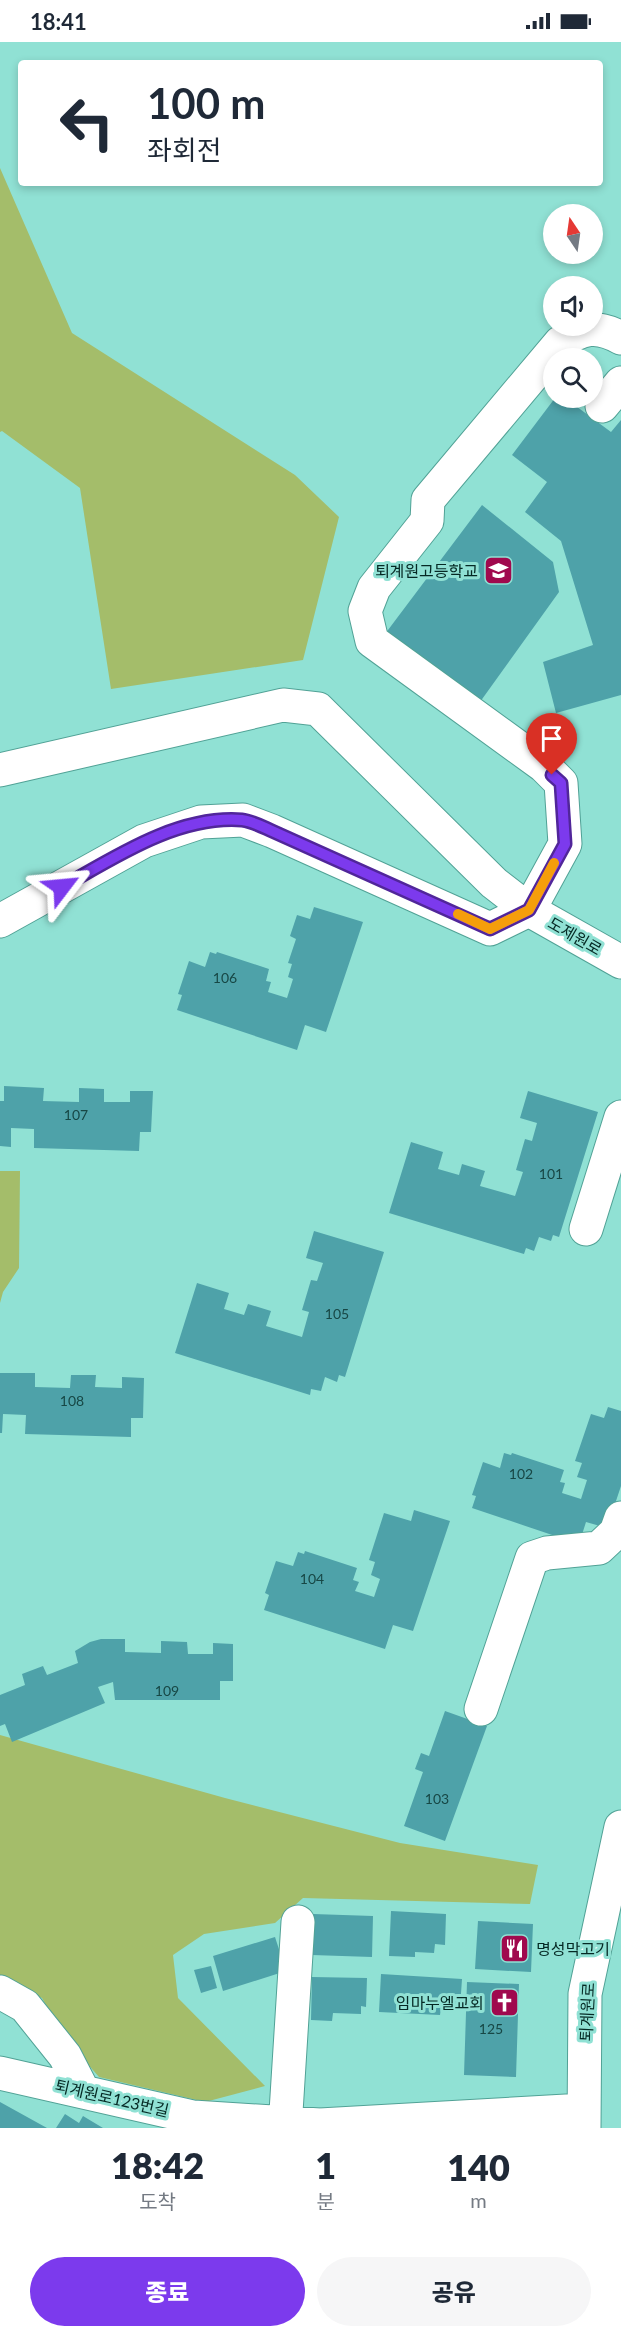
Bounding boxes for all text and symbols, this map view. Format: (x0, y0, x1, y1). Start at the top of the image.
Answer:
text: 18:41 (30, 8, 87, 35)
text: 100 m (147, 78, 265, 128)
icon: left (48, 84, 126, 162)
text: 좌회전 (147, 133, 222, 166)
north arrow (543, 204, 603, 264)
map controls (543, 204, 603, 408)
button: sound (543, 276, 603, 336)
button: search (543, 348, 603, 408)
school or university icon: 퇴계원고등학교 (483, 555, 515, 587)
place label: 퇴계원고등학교 (375, 561, 478, 580)
pin (526, 713, 577, 775)
icon: arrive (535, 722, 568, 755)
position arrow (30, 855, 94, 919)
street label: 도제원로 (545, 913, 606, 959)
house number: 106 (213, 969, 237, 986)
house number: 107 (64, 1106, 88, 1123)
house number: 101 (539, 1165, 563, 1182)
house number: 105 (325, 1305, 349, 1322)
house number: 108 (60, 1392, 84, 1409)
house number: 102 (509, 1465, 533, 1482)
house number: 104 (300, 1570, 324, 1587)
house number: 109 (155, 1682, 179, 1699)
house number: 103 (425, 1790, 449, 1807)
restaurant icon: 명성막고기 (499, 1933, 531, 1965)
place label: 명성막고기 (536, 1939, 610, 1958)
street label: 퇴계원로 (575, 1982, 598, 2042)
church icon: 임마누엘교회 (489, 1987, 521, 2019)
place label: 임마누엘교회 (396, 1993, 484, 2012)
house number: 125 (479, 2020, 503, 2037)
street label: 퇴계원로123번길 (53, 2075, 171, 2120)
text: 18:42 (111, 2143, 204, 2187)
text: 1 (315, 2143, 336, 2187)
text: 140 (447, 2145, 510, 2189)
text: m (470, 2188, 487, 2212)
text: 도착 (139, 2189, 176, 2213)
text: 분 (316, 2189, 335, 2213)
button: 종료 (30, 2257, 305, 2326)
button: 공유 (317, 2257, 591, 2326)

